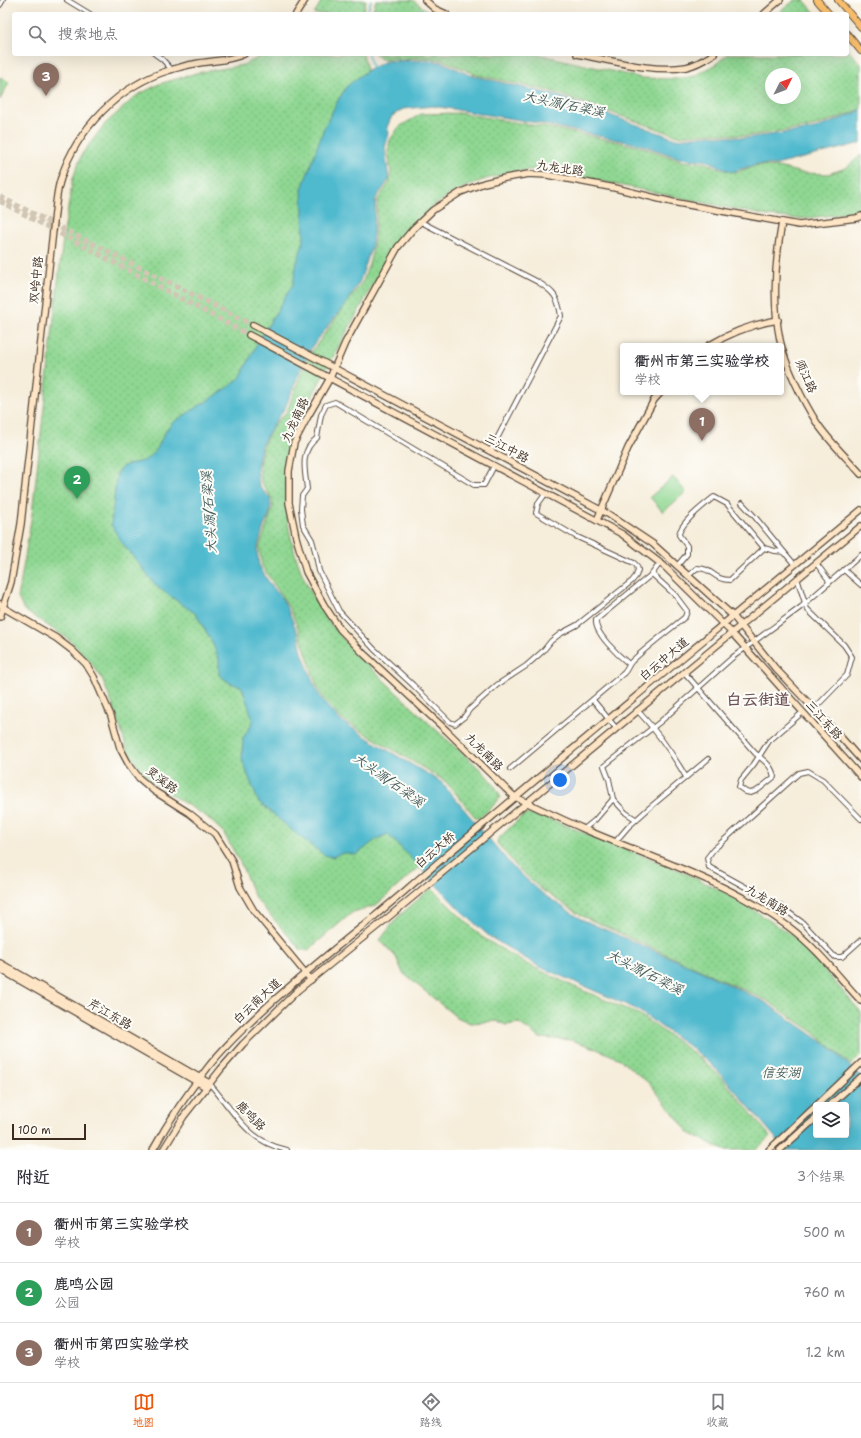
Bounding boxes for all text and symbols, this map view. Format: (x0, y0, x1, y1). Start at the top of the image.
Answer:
search box (12, 12, 849, 56)
icon: search (26, 23, 48, 45)
text: 搜索地点 (58, 24, 118, 44)
pin: 3 (33, 63, 59, 96)
north arrow (765, 68, 801, 104)
water label: 大头源/石梁溪 (522, 87, 607, 121)
street label: 九龙北路 (535, 157, 585, 179)
street label: 双岭中路 (26, 255, 46, 305)
popup (620, 343, 784, 395)
text: 衢州市第三实验学校 (634, 351, 770, 371)
street label: 须江路 (791, 356, 821, 396)
text: 学校 (634, 371, 661, 388)
street label: 九龙南路 (278, 395, 312, 445)
pin: 1 (689, 408, 715, 441)
street label: 三江中路 (482, 430, 532, 466)
pin: 2 (64, 466, 90, 499)
water label: 大头源/石梁溪 (198, 469, 220, 554)
street label: 白云中大道 (636, 634, 692, 684)
district label: 白云街道 (726, 689, 790, 710)
street label: 三江东路 (802, 697, 846, 743)
street label: 九龙南路 (461, 729, 507, 775)
water label: 大头源/石梁溪 (350, 749, 429, 811)
street label: 灵溪路 (143, 763, 181, 797)
your location (550, 770, 570, 790)
street label: 白云大桥 (412, 828, 459, 872)
street label: 九龙南路 (742, 880, 792, 920)
water label: 大头源/石梁溪 (604, 946, 687, 999)
street label: 白云南大道 (230, 975, 284, 1027)
street label: 芹江东路 (85, 995, 135, 1033)
water label: 信安湖 (761, 1064, 802, 1081)
street label: 鹿鸣路 (233, 1097, 269, 1135)
map controls (813, 1102, 849, 1138)
button: layers (813, 1102, 849, 1138)
scale bar (12, 1122, 86, 1141)
text: 100 m (18, 1123, 51, 1138)
text: 附近 (16, 1166, 50, 1188)
text: 3个结果 (797, 1168, 845, 1185)
text: 衢州市第三实验学校 (54, 1214, 189, 1234)
text: 1 (26, 1224, 32, 1241)
text: 500 m (803, 1224, 845, 1241)
text: 学校 (54, 1234, 80, 1251)
text: 鹿鸣公园 (54, 1274, 114, 1294)
text: 2 (24, 1284, 34, 1301)
text: 760 m (803, 1284, 845, 1301)
text: 公园 (54, 1294, 80, 1311)
text: 衢州市第四实验学校 (54, 1334, 189, 1354)
text: 3 (24, 1344, 34, 1361)
text: 1.2 km (806, 1344, 845, 1361)
text: 学校 (54, 1354, 80, 1371)
tab: 地图 (133, 1391, 155, 1430)
tab: 路线 (420, 1391, 442, 1430)
tab: 收藏 (707, 1391, 729, 1430)

